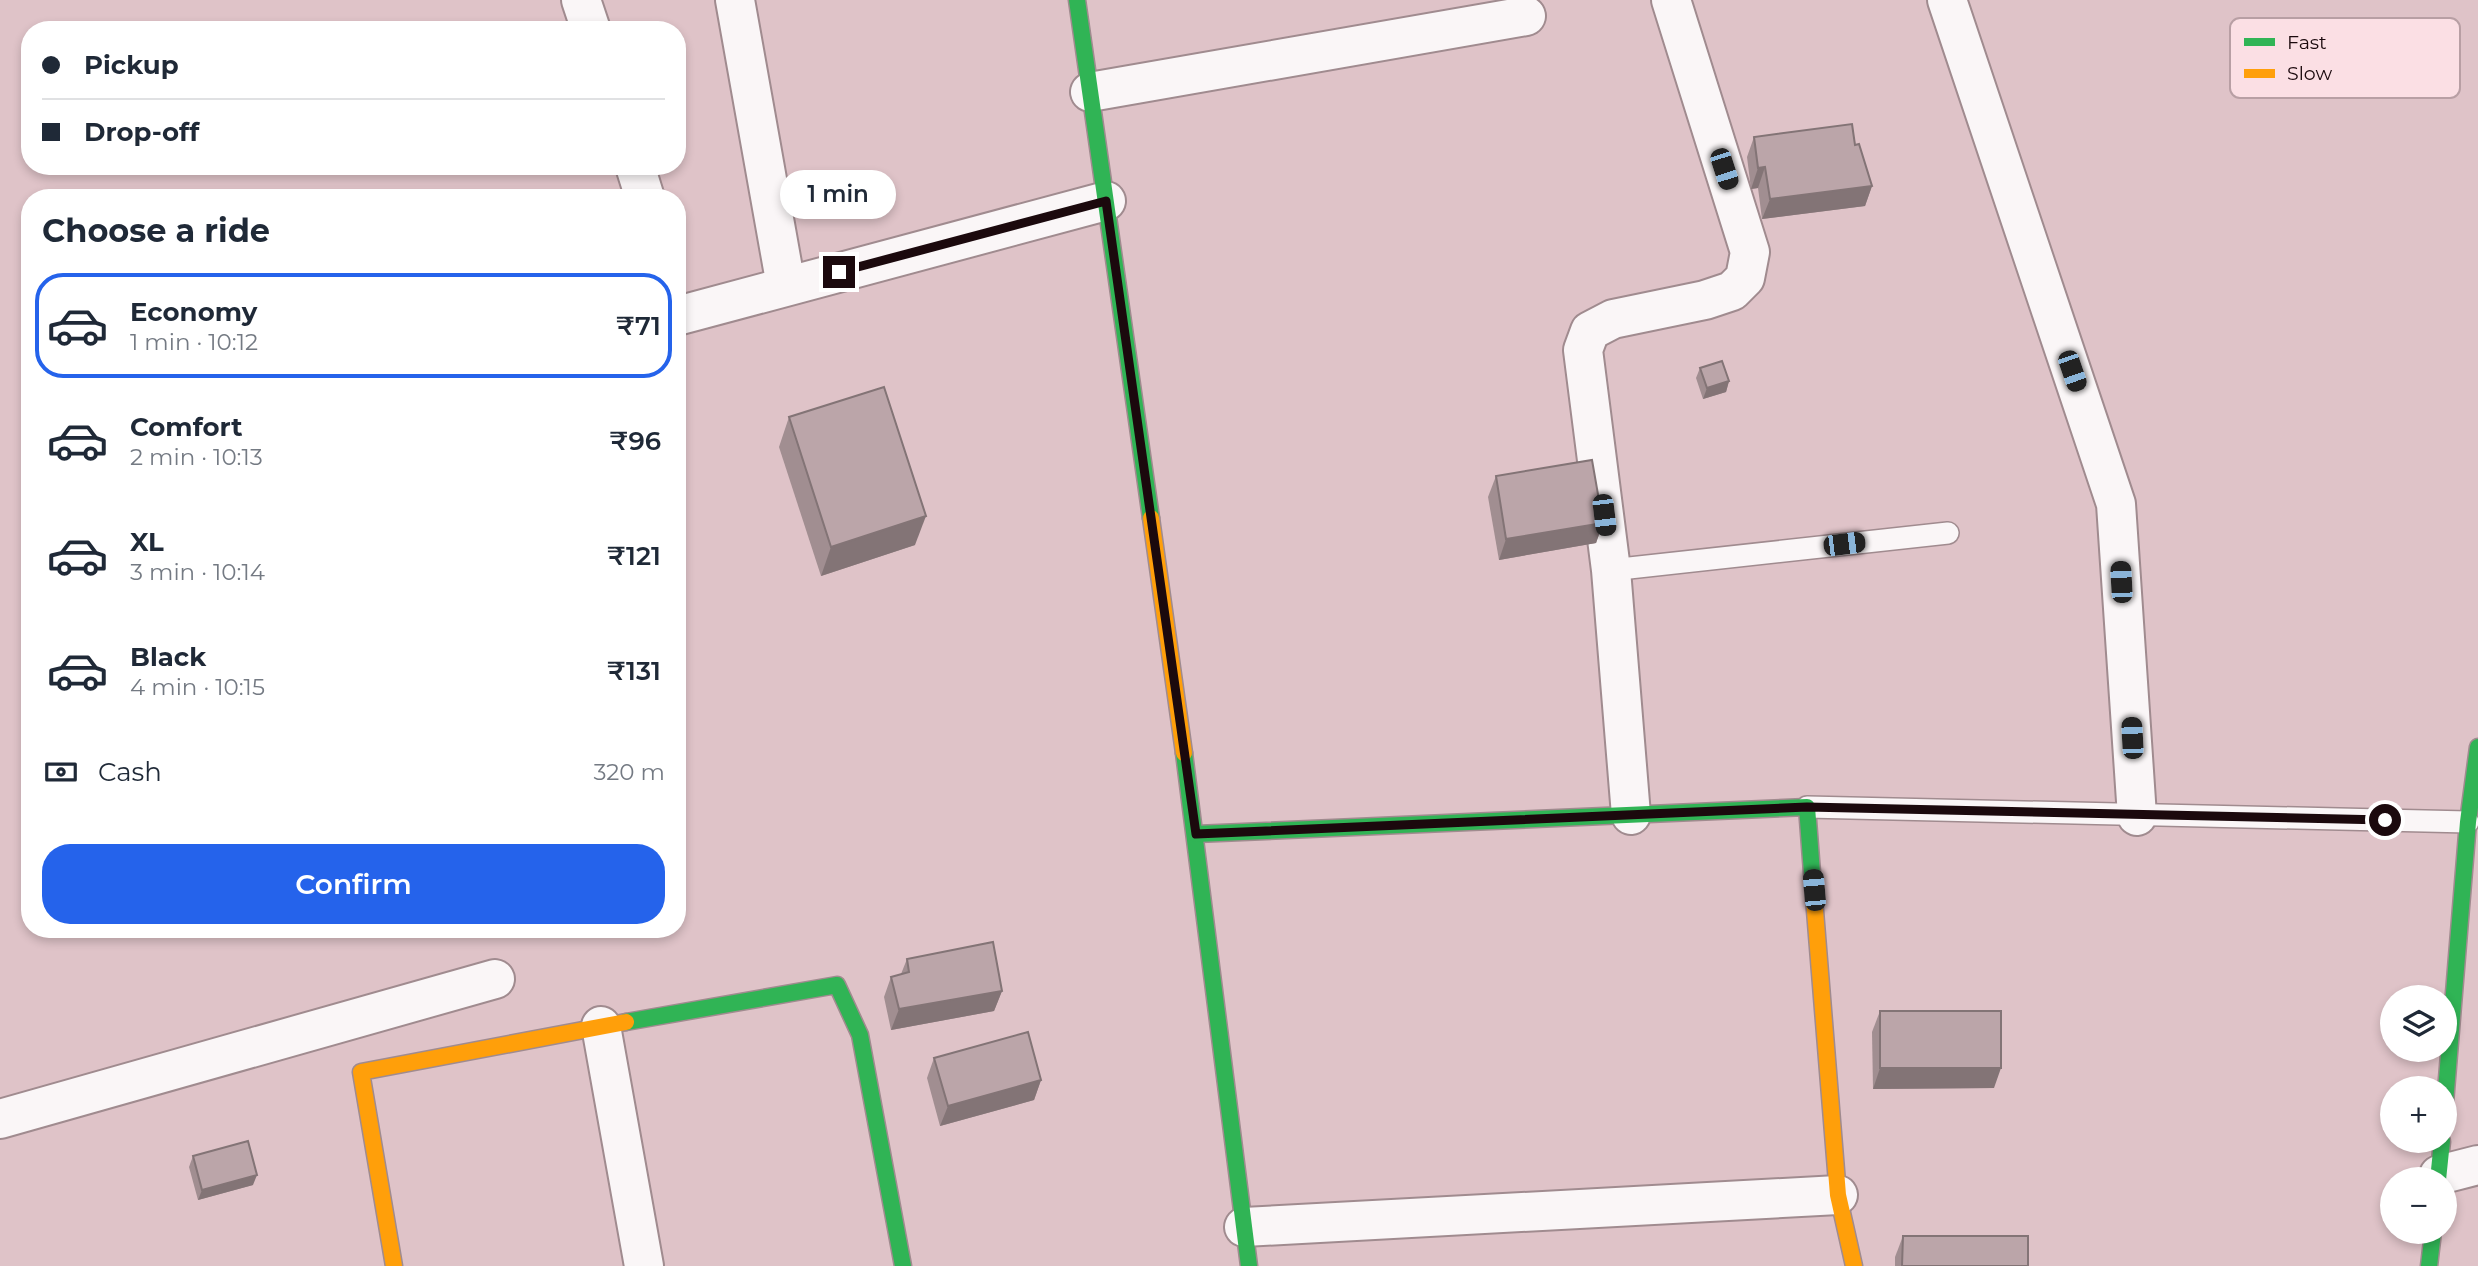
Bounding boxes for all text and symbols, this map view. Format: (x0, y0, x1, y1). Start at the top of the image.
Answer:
legend (2230, 18, 2460, 98)
text: Fast (2287, 31, 2327, 54)
text: Pickup (84, 49, 179, 81)
text: Slow (2287, 62, 2332, 85)
text: Drop-off (84, 116, 199, 148)
car (1708, 146, 1741, 192)
callout: 1 min (781, 170, 897, 219)
text: 1 min (807, 180, 869, 208)
text: Choose a ride (42, 211, 270, 250)
route end (823, 256, 855, 288)
icon: car (46, 294, 109, 357)
text: Economy (130, 296, 257, 328)
text: ₹71 (616, 310, 661, 342)
text: 1 min · 10:12 (130, 328, 258, 356)
car (2056, 348, 2089, 394)
icon: car (46, 409, 109, 472)
text: Comfort (130, 411, 242, 443)
text: ₹96 (610, 425, 661, 457)
text: 2 min · 10:13 (130, 443, 263, 471)
car (1592, 493, 1617, 537)
icon: car (46, 524, 109, 587)
text: XL (130, 526, 164, 558)
car (1822, 531, 1867, 557)
text: ₹121 (607, 540, 661, 572)
text: 3 min · 10:14 (130, 558, 265, 586)
car (2110, 560, 2133, 604)
icon: car (46, 639, 109, 702)
text: Black (130, 641, 206, 673)
text: ₹131 (607, 655, 661, 687)
text: 4 min · 10:15 (130, 673, 265, 701)
car (2121, 716, 2144, 760)
icon: cash (42, 753, 80, 791)
text: Cash (98, 756, 162, 788)
text: 320 m (593, 758, 665, 786)
route start (2369, 804, 2401, 836)
button: Confirm (42, 844, 665, 924)
car (1802, 868, 1827, 912)
map controls (2380, 985, 2457, 1244)
button: layers (2380, 985, 2457, 1062)
button: + (2380, 1076, 2457, 1153)
button: − (2380, 1167, 2457, 1244)

